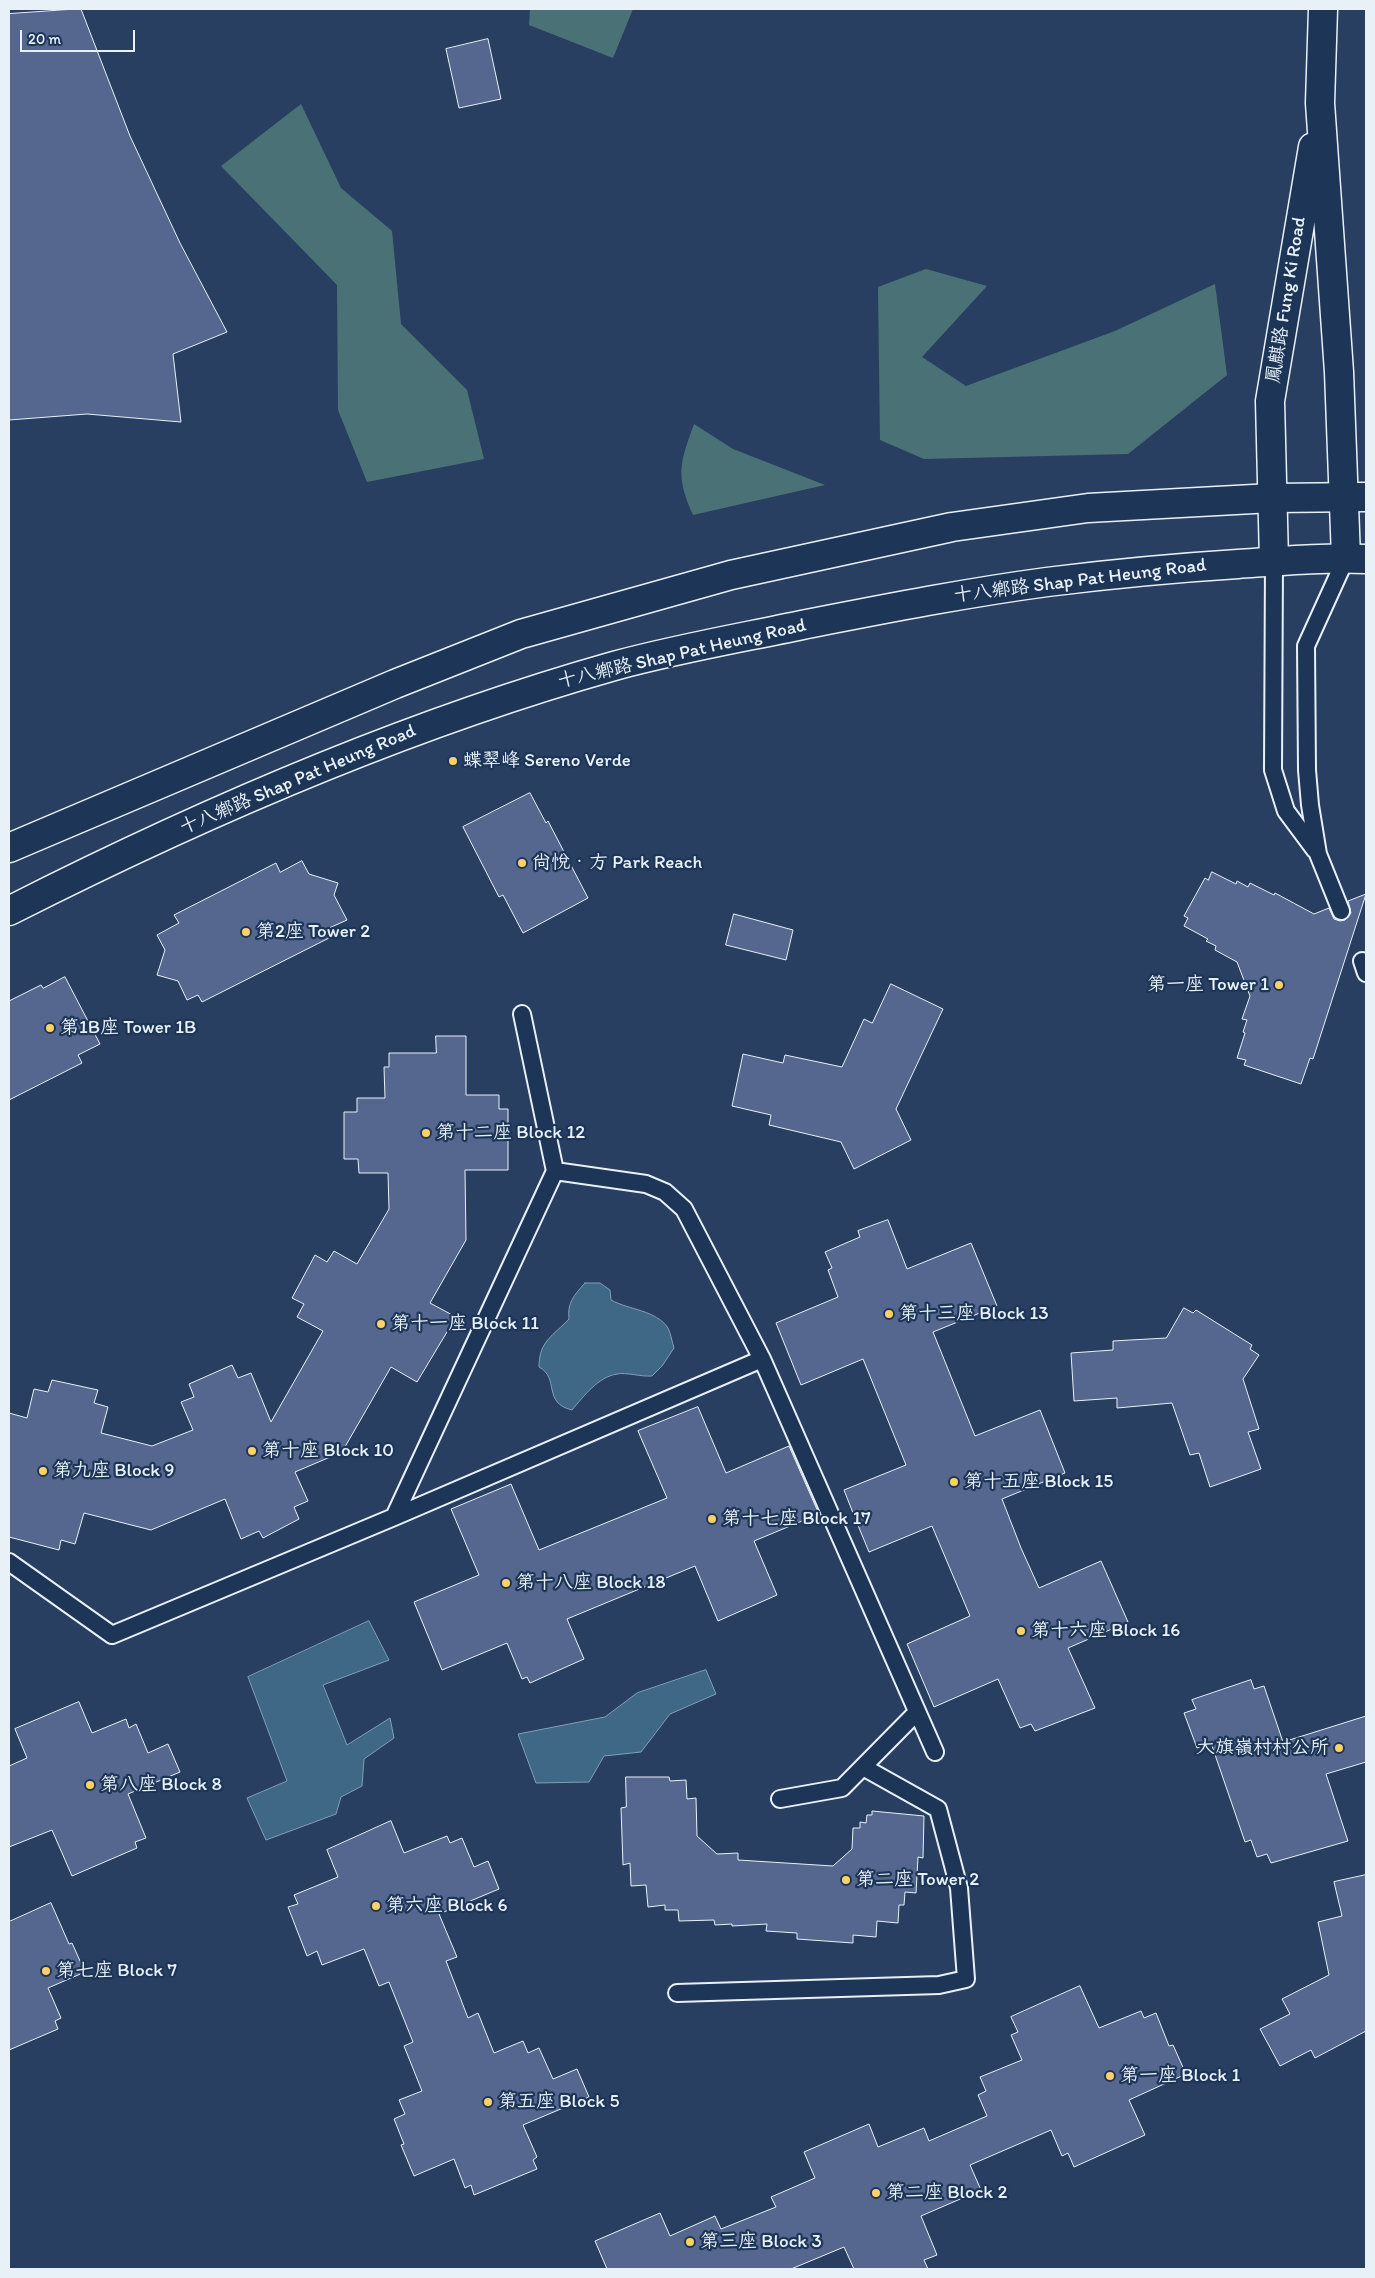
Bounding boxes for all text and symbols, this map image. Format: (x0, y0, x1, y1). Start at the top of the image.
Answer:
scale bar (22, 20, 138, 52)
text: 20 m (28, 30, 61, 48)
street label: 鳳麒路 Fung Ki Road (1263, 215, 1311, 385)
street label: 十八鄉路 Shap Pat Heung Road (952, 554, 1208, 608)
street label: 十八鄉路 Shap Pat Heung Road (556, 614, 808, 694)
street label: 十八鄉路 Shap Pat Heung Road (176, 720, 420, 840)
place label: 蝶翠峰 Sereno Verde (463, 750, 631, 772)
marker: 蝶翠峰 Sereno Verde (447, 755, 459, 767)
place label: 尚悦‧方 Park Reach (532, 852, 702, 874)
marker: 尚悦‧方 Park Reach (516, 857, 528, 869)
place label: 第2座 Tower 2 (256, 921, 370, 943)
marker: 第2座 Tower 2 (240, 926, 252, 938)
place label: 第一座 Tower 1 (1147, 974, 1269, 996)
marker: 第一座 Tower 1 (1273, 979, 1285, 991)
place label: 第1B座 Tower 1B (60, 1017, 196, 1039)
marker: 第1B座 Tower 1B (44, 1022, 56, 1034)
place label: 第十二座 Block 12 (436, 1122, 585, 1144)
marker: 第十二座 Block 12 (420, 1127, 432, 1139)
place label: 第十三座 Block 13 (899, 1303, 1049, 1325)
marker: 第十三座 Block 13 (883, 1308, 895, 1320)
place label: 第十一座 Block 11 (391, 1313, 539, 1335)
marker: 第十一座 Block 11 (375, 1318, 387, 1330)
place label: 第十座 Block 10 (262, 1440, 394, 1462)
marker: 第十座 Block 10 (246, 1445, 258, 1457)
place label: 第九座 Block 9 (53, 1460, 174, 1482)
marker: 第九座 Block 9 (37, 1465, 49, 1477)
place label: 第十五座 Block 15 (964, 1471, 1113, 1493)
marker: 第十五座 Block 15 (948, 1476, 960, 1488)
place label: 第十七座 Block 17 (722, 1508, 871, 1530)
marker: 第十七座 Block 17 (706, 1513, 718, 1525)
place label: 第十八座 Block 18 (516, 1572, 666, 1594)
marker: 第十八座 Block 18 (500, 1577, 512, 1589)
place label: 第十六座 Block 16 (1031, 1620, 1180, 1642)
marker: 第十六座 Block 16 (1015, 1625, 1027, 1637)
place label: 大旗嶺村村公所 (1196, 1737, 1329, 1759)
marker: 大旗嶺村村公所 (1333, 1742, 1345, 1754)
place label: 第八座 Block 8 (100, 1774, 222, 1796)
marker: 第八座 Block 8 (84, 1779, 96, 1791)
place label: 第二座 Tower 2 (856, 1869, 979, 1891)
marker: 第二座 Tower 2 (840, 1874, 852, 1886)
place label: 第六座 Block 6 (386, 1895, 507, 1917)
marker: 第六座 Block 6 (370, 1900, 382, 1912)
place label: 第七座 Block 7 (56, 1960, 177, 1982)
marker: 第七座 Block 7 (40, 1965, 52, 1977)
place label: 第一座 Block 1 (1120, 2065, 1240, 2087)
marker: 第一座 Block 1 (1104, 2070, 1116, 2082)
place label: 第五座 Block 5 (498, 2091, 619, 2113)
marker: 第五座 Block 5 (482, 2096, 494, 2108)
place label: 第二座 Block 2 (886, 2182, 1007, 2204)
marker: 第二座 Block 2 (870, 2187, 882, 2199)
place label: 第三座 Block 3 (700, 2231, 822, 2253)
marker: 第三座 Block 3 (684, 2236, 696, 2248)

